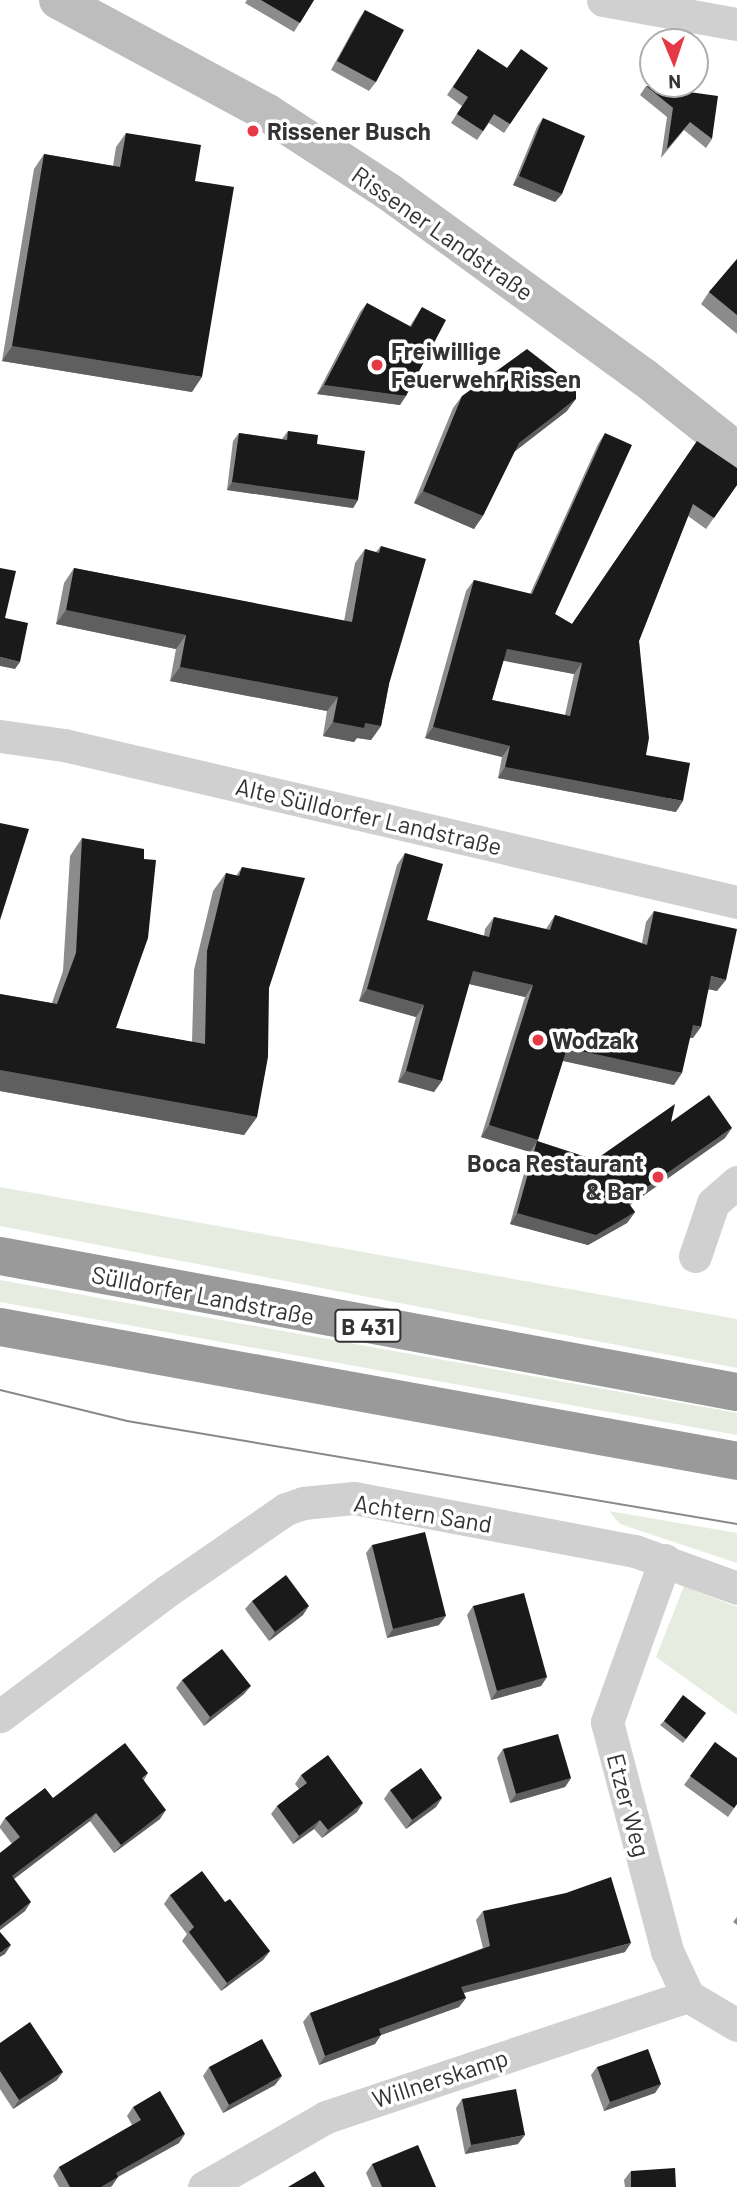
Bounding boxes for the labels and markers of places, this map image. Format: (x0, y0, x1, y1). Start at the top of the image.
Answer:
place label: Rissener Busch (267, 117, 431, 145)
marker: Rissener Busch (245, 123, 261, 139)
place label: Freiwillige Feuerwehr Rissen (391, 337, 581, 393)
marker: Freiwillige Feuerwehr Rissen (369, 357, 385, 373)
place label: Wodzak (552, 1026, 635, 1054)
marker: Wodzak (530, 1032, 546, 1048)
place label: Boca Restaurant & Bar (467, 1149, 644, 1205)
marker: Boca Restaurant & Bar (650, 1169, 666, 1185)

